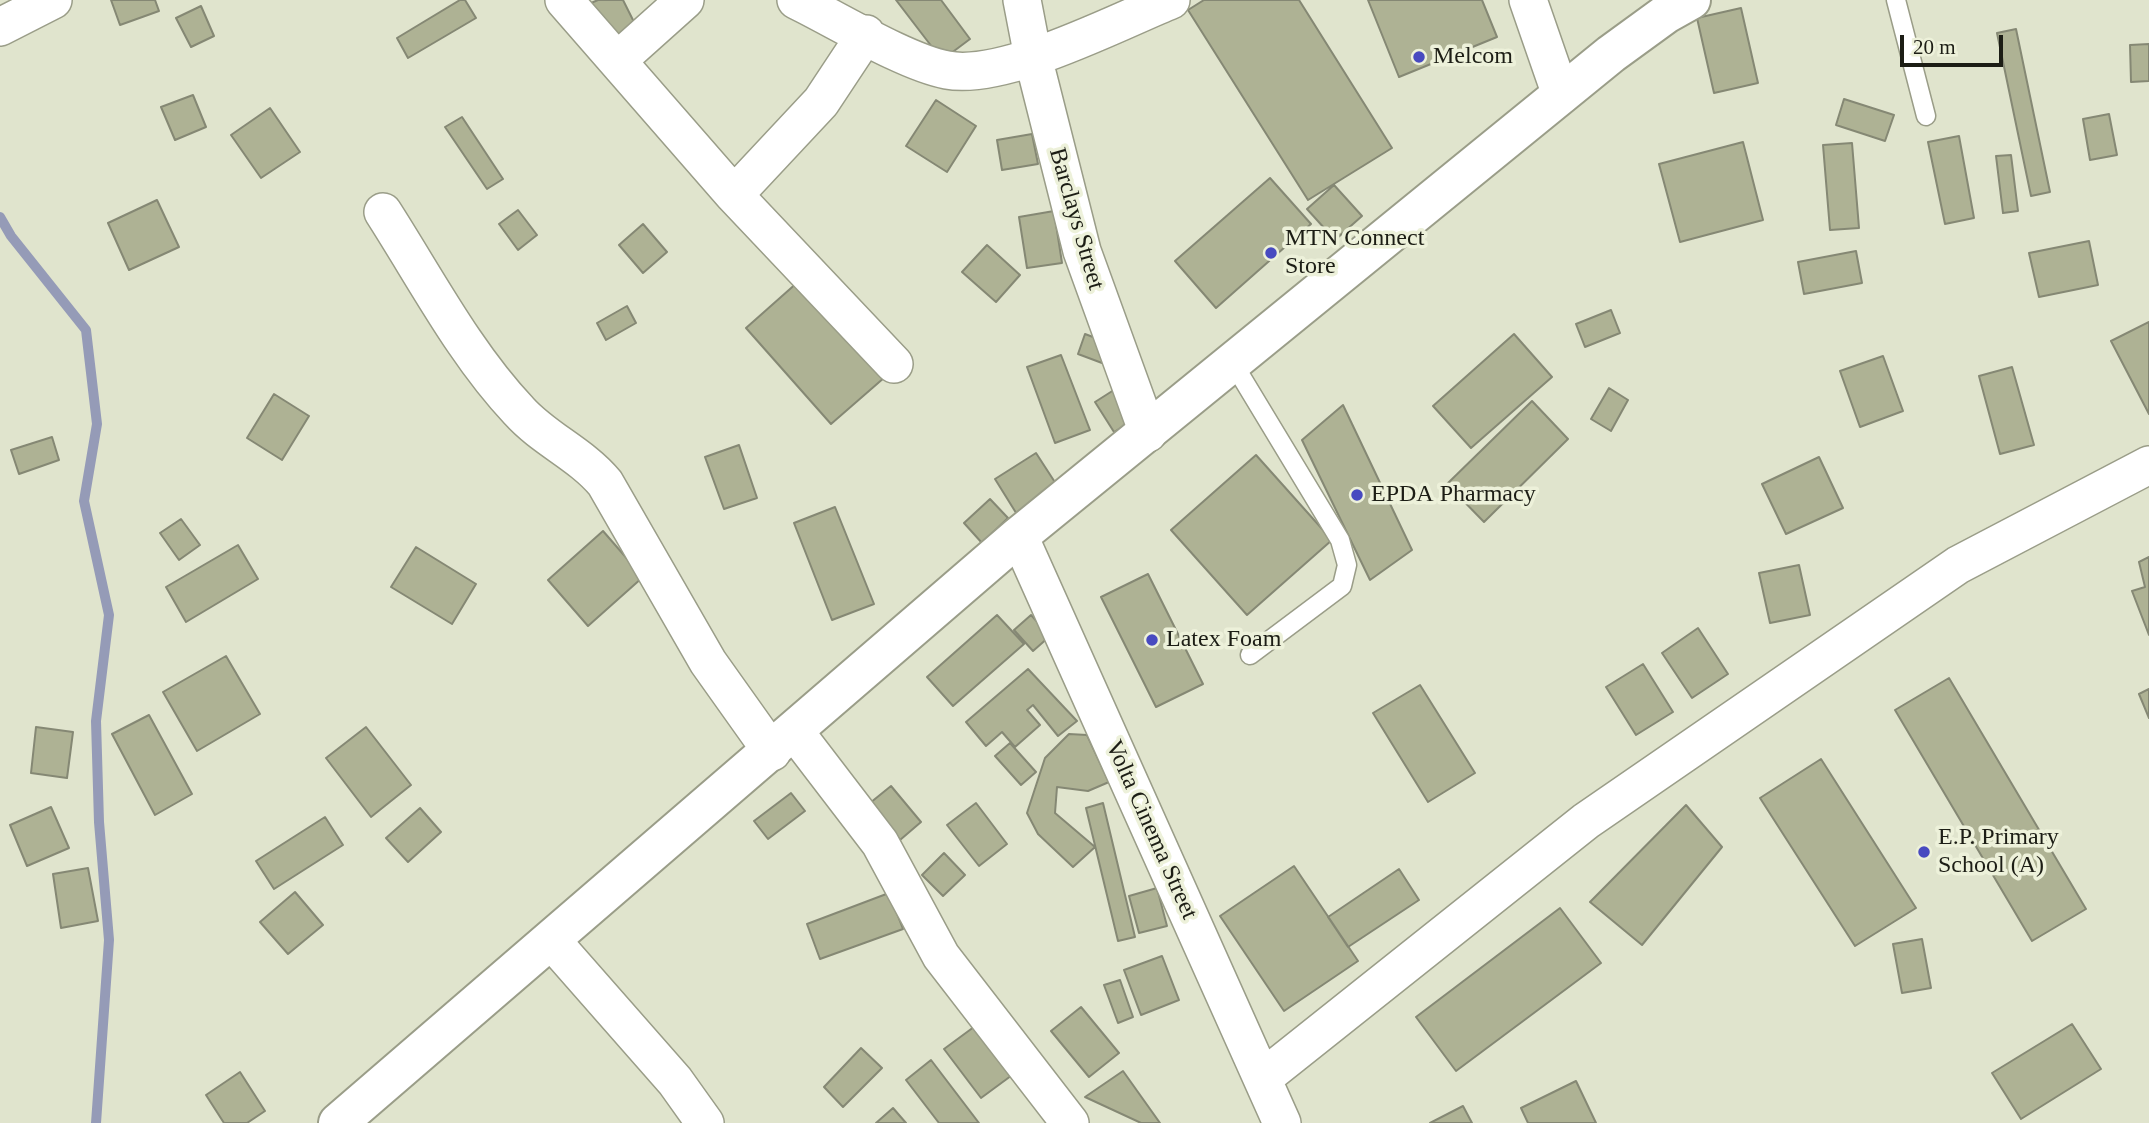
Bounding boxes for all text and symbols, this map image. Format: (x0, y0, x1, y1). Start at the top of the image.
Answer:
scale bar (1904, 21, 2007, 65)
text: 20 m (1913, 35, 1956, 59)
place label: Melcom (1433, 43, 1513, 71)
marker: Melcom (1411, 49, 1427, 65)
street label: Barclays Street (1042, 145, 1110, 293)
place label: MTN Connect Store (1285, 225, 1424, 281)
marker: MTN Connect Store (1263, 245, 1279, 261)
place label: EPDA Pharmacy (1371, 481, 1536, 509)
marker: EPDA Pharmacy (1349, 487, 1365, 503)
place label: Latex Foam (1166, 626, 1281, 654)
marker: Latex Foam (1144, 632, 1160, 648)
street label: Volta Cinema Street (1099, 736, 1203, 924)
place label: E.P. Primary School (A) (1938, 824, 2059, 880)
marker: E.P. Primary School (A) (1916, 844, 1932, 860)

